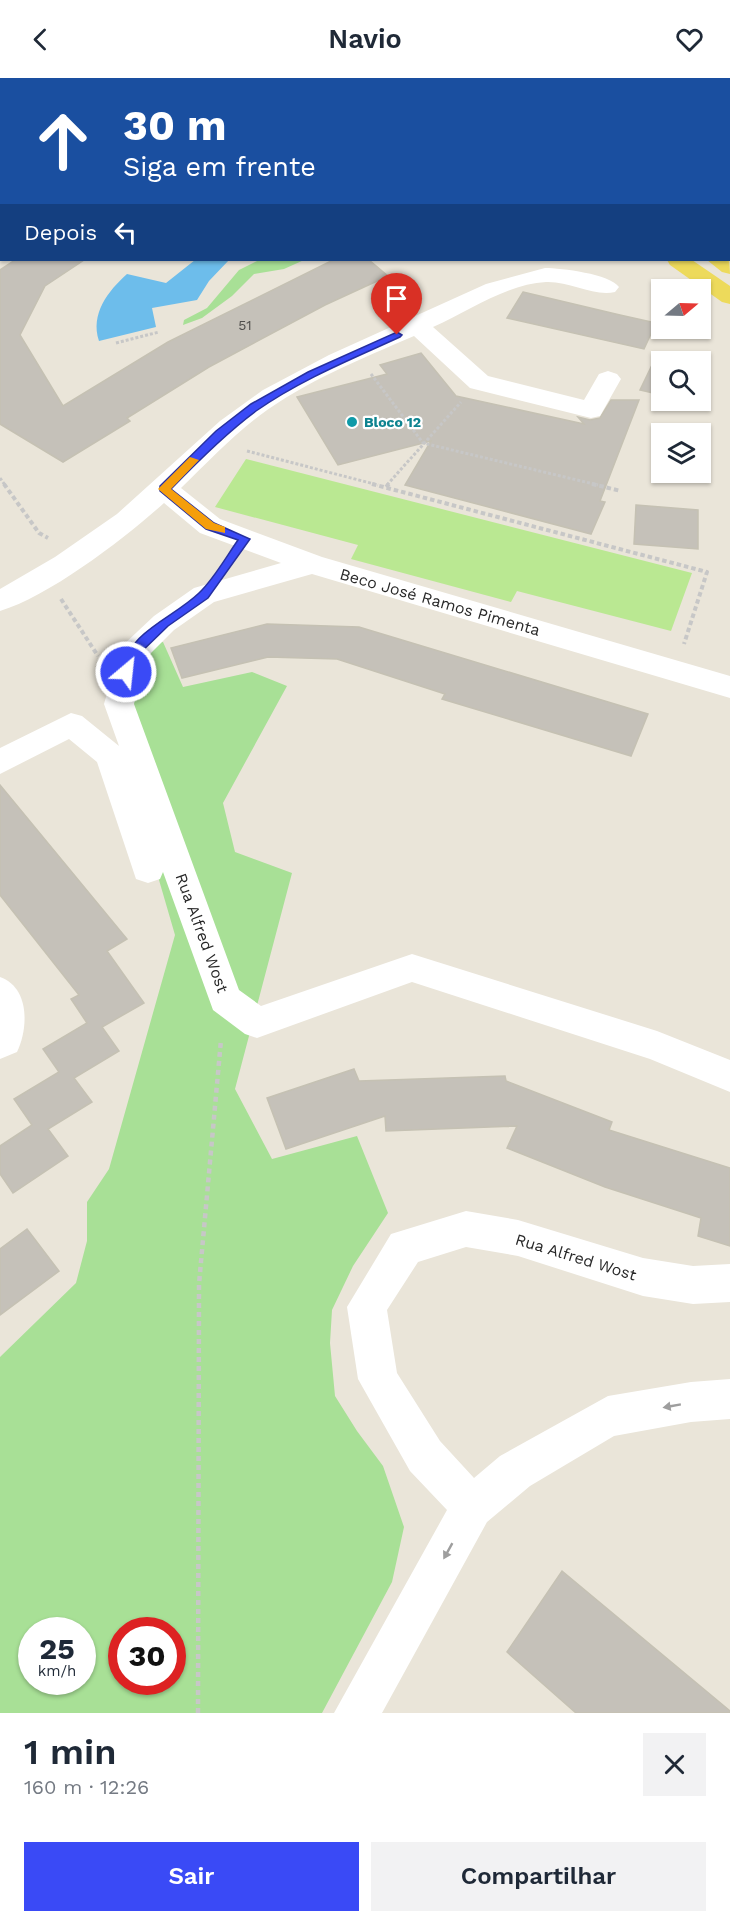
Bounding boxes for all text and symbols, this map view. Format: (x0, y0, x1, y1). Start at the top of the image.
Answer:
icon: back (24, 23, 57, 56)
text: Navio (328, 23, 402, 55)
icon: heart (673, 23, 706, 56)
text: 30 m (123, 101, 227, 150)
icon: ahead (24, 102, 102, 180)
text: Siga em frente (123, 151, 316, 183)
icon: left (109, 216, 142, 249)
text: Depois (24, 220, 97, 245)
pin (371, 273, 422, 335)
north arrow (651, 279, 711, 339)
map controls (651, 279, 711, 483)
icon: arrive (380, 282, 413, 315)
house number: 51 (238, 317, 252, 333)
button: search (651, 351, 711, 411)
place label: Bloco 12 (364, 414, 421, 430)
marker: Bloco 12 (345, 415, 359, 429)
button: layers (651, 423, 711, 483)
street label: Beco José Ramos Pimenta (338, 564, 542, 640)
position arrow (94, 640, 158, 704)
street label: Rua Alfred Wost (172, 871, 233, 996)
street label: Rua Alfred Wost (513, 1230, 639, 1285)
one-way arrow (662, 1401, 681, 1410)
one-way arrow (443, 1543, 453, 1560)
speed limit sign: 30 (108, 1617, 186, 1695)
text: 25 (39, 1631, 75, 1666)
text: km/h (38, 1662, 76, 1680)
text: 1 min (24, 1731, 116, 1773)
button: close (643, 1733, 706, 1796)
text: 160 m · 12:26 (24, 1775, 149, 1799)
button: Sair (24, 1842, 359, 1911)
button: Compartilhar (371, 1842, 706, 1911)

